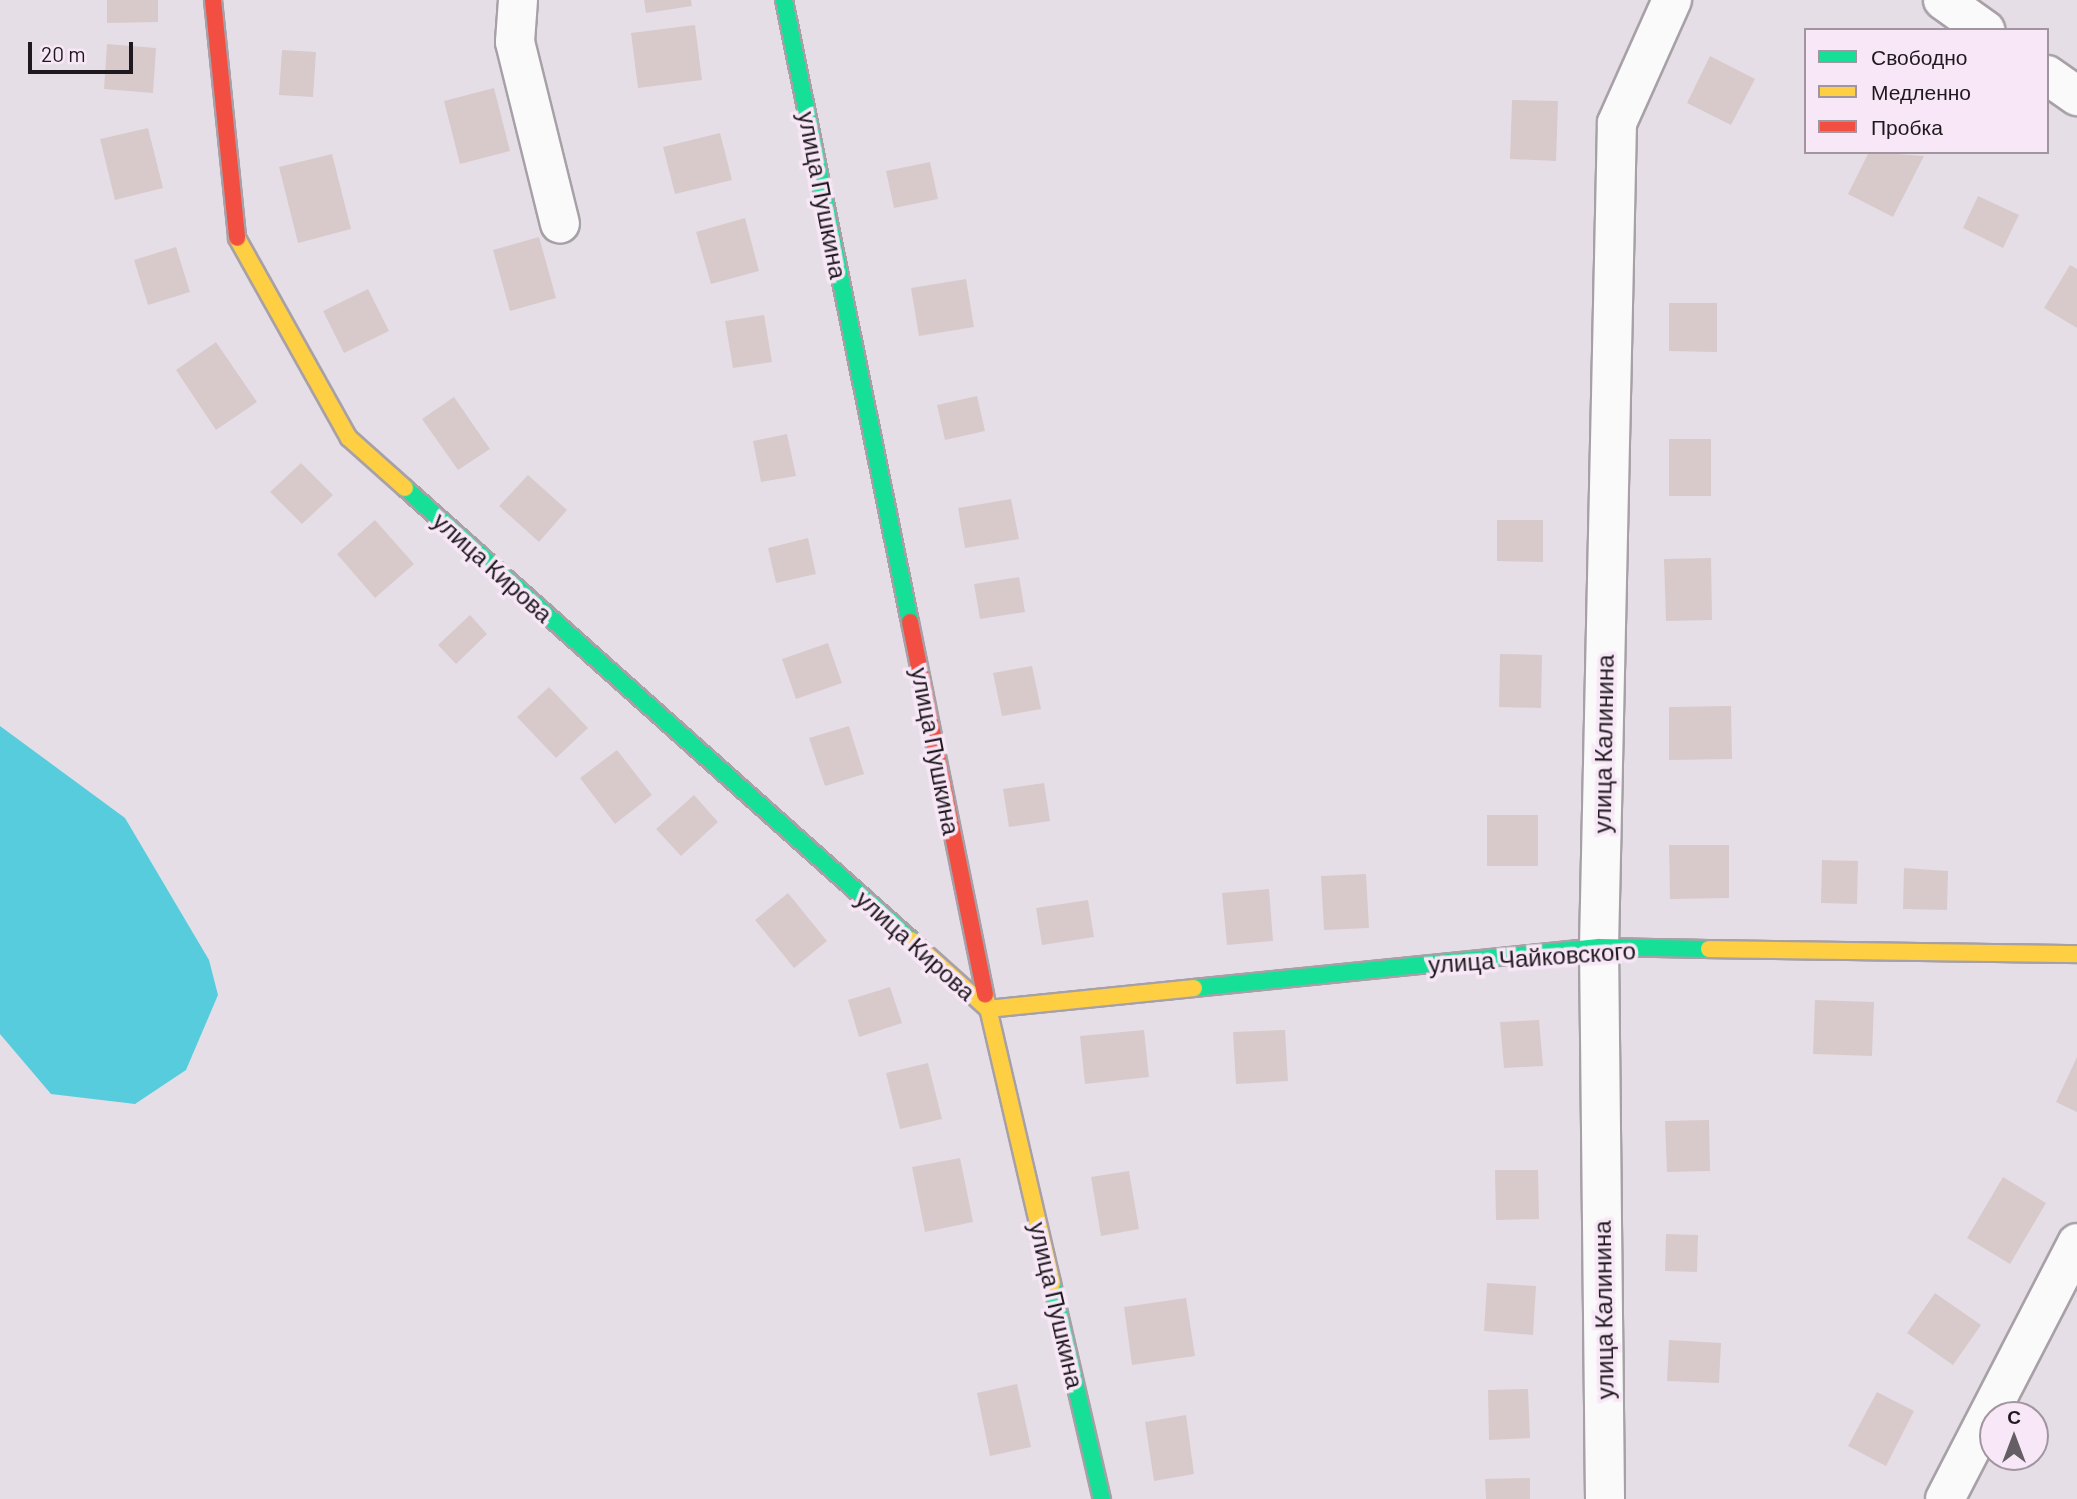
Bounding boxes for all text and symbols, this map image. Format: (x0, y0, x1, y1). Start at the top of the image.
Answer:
scale bar (32, 28, 136, 72)
legend (1804, 28, 2049, 154)
text: 20 m (41, 41, 86, 66)
text: Свободно (1871, 44, 1968, 69)
text: Медленно (1871, 79, 1971, 104)
street label: улица Пушкина (793, 109, 853, 281)
text: Пробка (1871, 114, 1943, 139)
street label: улица Кирова (427, 506, 559, 628)
street label: улица Калинина (1587, 654, 1619, 834)
street label: улица Пушкина (906, 665, 966, 837)
street label: улица Кирова (850, 884, 982, 1006)
street label: улица Чайковского (1427, 935, 1637, 979)
street label: улица Пушкина (1024, 1219, 1090, 1391)
street label: улица Калинина (1587, 1220, 1619, 1400)
north arrow (1979, 1401, 2049, 1471)
text: С (2007, 1405, 2021, 1428)

